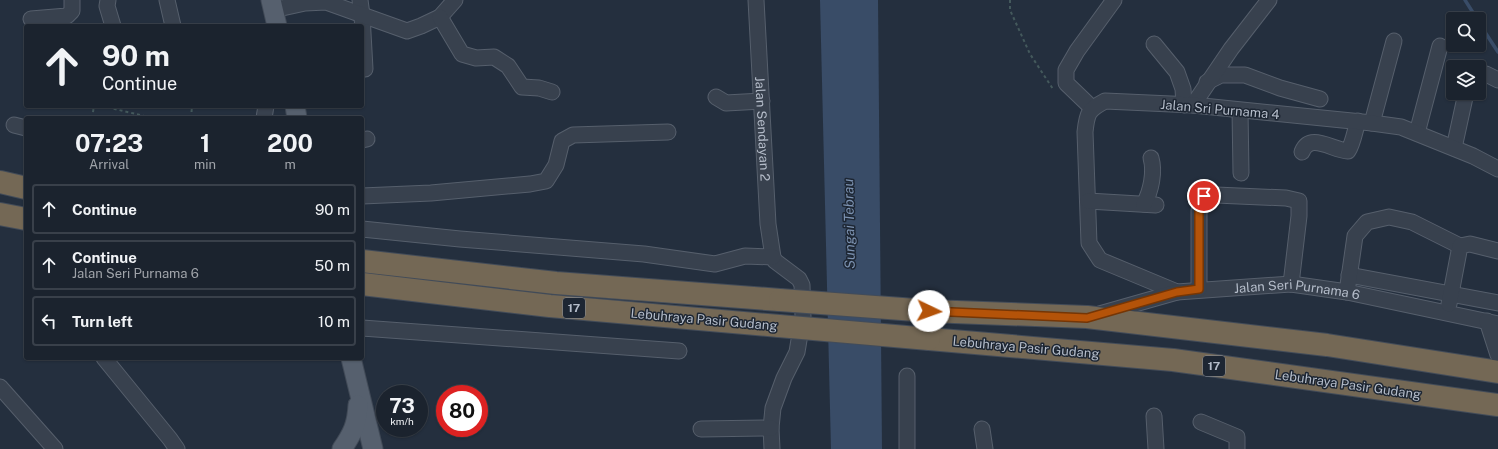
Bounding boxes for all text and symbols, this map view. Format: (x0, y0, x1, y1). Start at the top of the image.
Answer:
map controls (1446, 12, 1486, 100)
button: search (1446, 12, 1486, 52)
text: 90 m (102, 39, 170, 72)
icon: ahead (36, 40, 88, 92)
button: layers (1446, 60, 1486, 100)
text: Continue (102, 73, 177, 94)
street label: Jalan Sendayan 2 (752, 76, 773, 182)
street label: Jalan Sri Purnama 4 (1160, 97, 1280, 122)
text: 07:23 (75, 129, 143, 157)
text: 1 (200, 129, 210, 157)
text: 200 (267, 129, 313, 157)
text: Arrival (89, 157, 129, 172)
text: min (194, 157, 216, 172)
text: m (284, 157, 296, 172)
water label: Sungai Tebrau (840, 179, 858, 269)
pin (1187, 179, 1221, 213)
icon: arrive (1193, 185, 1215, 207)
icon: ahead (38, 198, 60, 220)
text: Continue (72, 201, 137, 218)
text: 90 m (315, 201, 350, 218)
text: Continue (72, 249, 137, 266)
icon: ahead (38, 254, 60, 276)
text: 50 m (315, 257, 350, 274)
text: Jalan Seri Purnama 6 (72, 266, 199, 281)
street label: Jalan Seri Purnama 6 (1233, 277, 1361, 303)
position arrow (908, 290, 950, 332)
road number: 17 (563, 298, 585, 318)
street label: Lebuhraya Pasir Gudang (630, 306, 778, 333)
icon: left (38, 310, 60, 332)
text: Turn left (72, 313, 133, 330)
text: 10 m (318, 313, 350, 330)
street label: Lebuhraya Pasir Gudang (952, 334, 1100, 361)
road number: 17 (1203, 356, 1225, 376)
street label: Lebuhraya Pasir Gudang (1274, 367, 1422, 402)
speed limit sign: 80 (436, 385, 488, 437)
text: 73 (389, 394, 415, 418)
text: km/h (390, 415, 414, 427)

